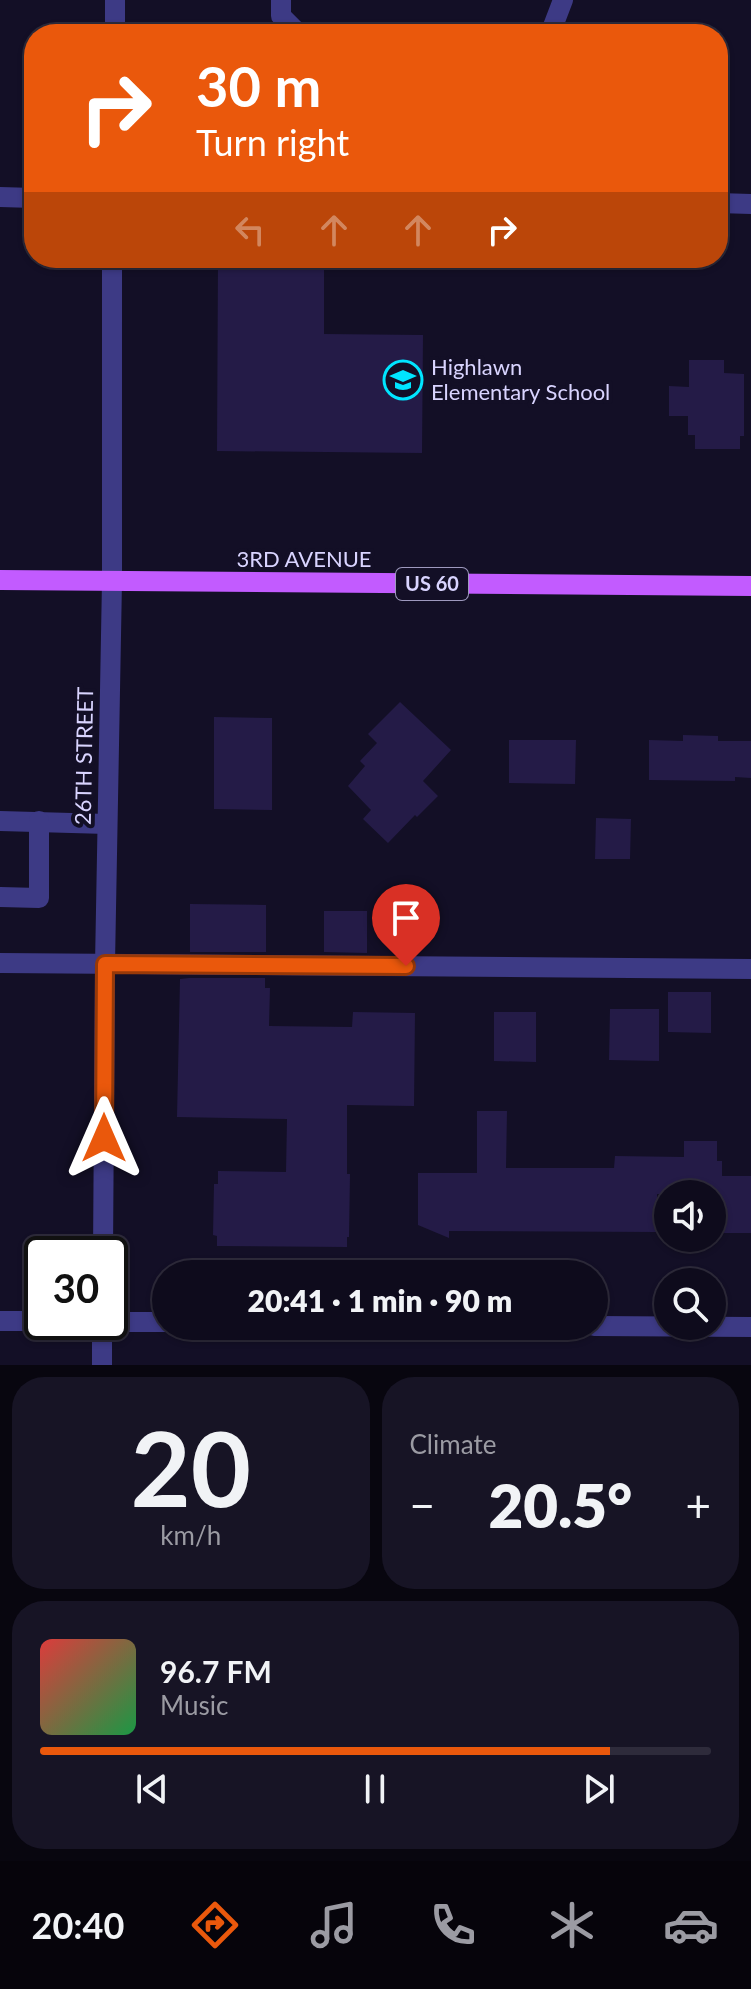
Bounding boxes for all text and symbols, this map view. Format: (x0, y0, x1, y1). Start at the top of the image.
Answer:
text: 30 m (196, 52, 321, 119)
icon: right (64, 56, 168, 160)
text: Turn right (196, 120, 349, 164)
icon: left (228, 208, 272, 252)
icon: ahead (312, 208, 356, 252)
icon: ahead (396, 208, 440, 252)
icon: right (480, 208, 524, 252)
place label: Highlawn Elementary School (431, 353, 610, 405)
school or university icon: Highlawn Elementary School (382, 359, 424, 401)
street label: 3RD AVENUE (236, 545, 372, 572)
road number: US 60 (396, 568, 468, 600)
street label: 26TH STREET (69, 687, 98, 825)
pin (372, 884, 440, 966)
icon: arrive (384, 896, 428, 940)
position arrow (62, 1096, 146, 1180)
map controls (654, 1180, 726, 1340)
button: sound (654, 1180, 726, 1252)
speed limit sign: 30 (24, 1236, 128, 1340)
button: search (654, 1268, 726, 1340)
text: 20:41 · 1 min · 90 m (248, 1282, 512, 1318)
text: 20 (130, 1404, 251, 1529)
text: Climate (410, 1428, 496, 1460)
text: 20.5° (488, 1469, 632, 1541)
text: − (410, 1479, 435, 1531)
text: + (685, 1479, 711, 1531)
text: km/h (160, 1519, 221, 1551)
text: 96.7 FM (160, 1653, 272, 1689)
text: Music (160, 1689, 228, 1721)
icon: previous (130, 1767, 174, 1811)
icon: pause (353, 1767, 397, 1811)
icon: next (577, 1767, 621, 1811)
icon: directions (187, 1897, 243, 1953)
icon: music (306, 1897, 362, 1953)
icon: phone (425, 1897, 481, 1953)
icon: climate (544, 1897, 600, 1953)
icon: car (663, 1897, 719, 1953)
text: 20:40 (32, 1903, 124, 1947)

